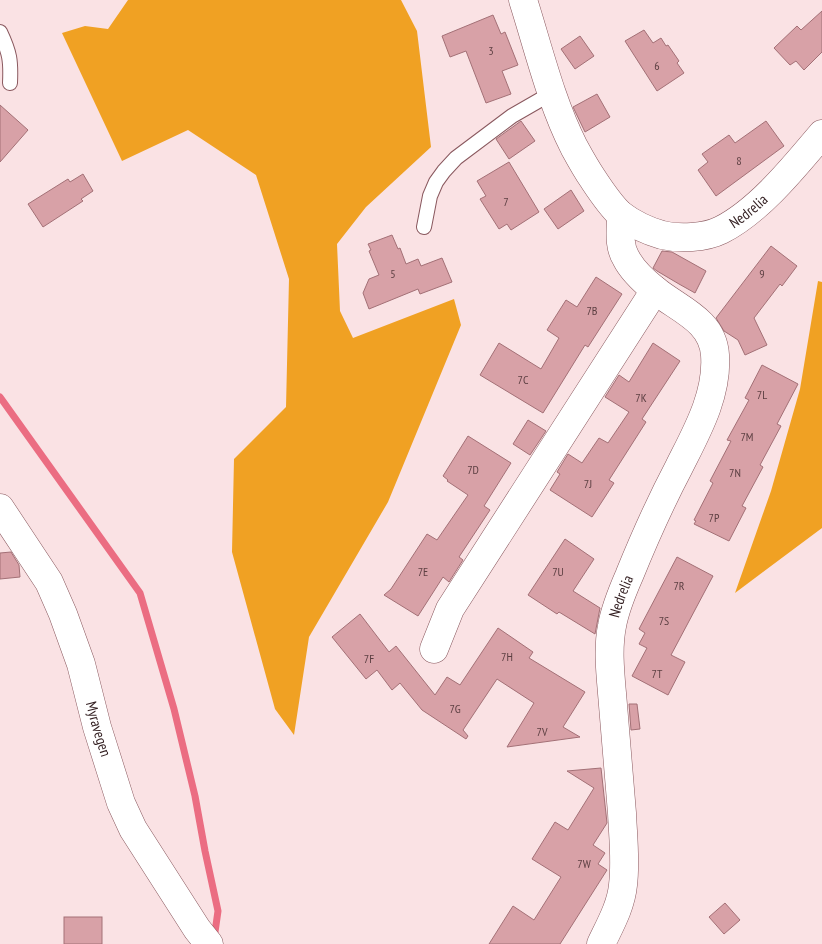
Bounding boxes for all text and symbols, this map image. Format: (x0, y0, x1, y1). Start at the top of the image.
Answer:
house number: 3 (488, 43, 494, 58)
house number: 6 (654, 58, 660, 73)
house number: 8 (736, 153, 742, 168)
street label: Nedrelia (725, 190, 771, 232)
house number: 7 (503, 194, 509, 209)
house number: 5 (390, 266, 396, 281)
house number: 9 (759, 266, 765, 281)
house number: 7B (586, 303, 598, 318)
house number: 7C (518, 372, 529, 387)
house number: 7L (757, 387, 767, 402)
house number: 7K (635, 390, 647, 405)
house number: 7M (740, 429, 754, 444)
house number: 7D (467, 462, 479, 477)
house number: 7N (729, 465, 741, 480)
house number: 7J (584, 476, 592, 491)
house number: 7P (709, 510, 720, 525)
house number: 7E (418, 564, 428, 579)
house number: 7U (552, 564, 564, 579)
street label: Nedrelia (604, 572, 637, 620)
house number: 7R (673, 578, 685, 593)
house number: 7S (659, 613, 669, 628)
house number: 7H (501, 649, 513, 664)
house number: 7F (364, 651, 374, 666)
house number: 7T (652, 666, 663, 681)
street label: Myravegen (82, 699, 116, 759)
house number: 7G (449, 701, 461, 716)
house number: 7V (537, 724, 548, 739)
house number: 7W (577, 856, 591, 871)

